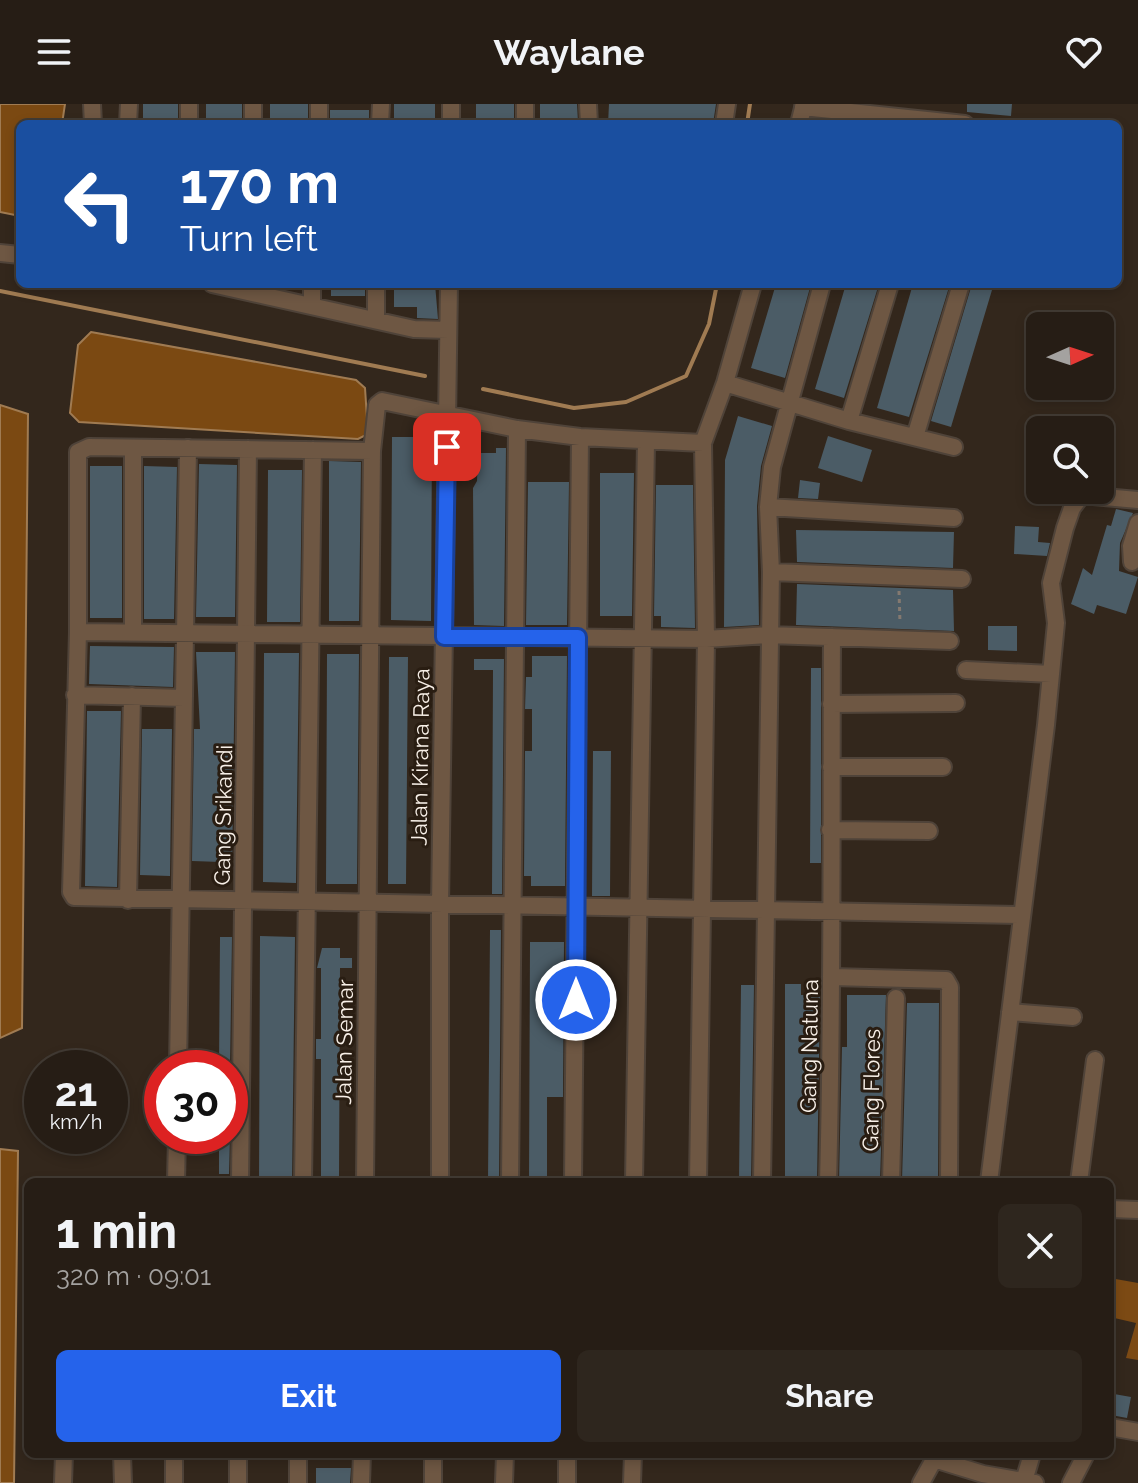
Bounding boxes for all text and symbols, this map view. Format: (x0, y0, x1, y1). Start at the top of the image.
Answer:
icon: menu (32, 30, 76, 74)
icon: heart (1062, 30, 1106, 74)
text: Waylane (494, 31, 644, 73)
text: 170 m (180, 150, 339, 216)
icon: left (48, 152, 152, 256)
text: Turn left (180, 217, 318, 259)
north arrow (1026, 312, 1114, 400)
map controls (1026, 312, 1114, 504)
pin (413, 413, 481, 481)
button: search (1026, 416, 1114, 504)
icon: arrive (425, 425, 469, 469)
street label: Jalan Kirana Raya (405, 668, 435, 846)
street label: Gang Srikandi (209, 745, 237, 885)
position arrow (534, 958, 618, 1042)
street label: Jalan Semar (330, 979, 358, 1105)
street label: Gang Natuna (795, 979, 823, 1113)
street label: Gang Flores (857, 1028, 885, 1152)
speed limit sign: 30 (144, 1050, 248, 1154)
text: 21 (55, 1068, 97, 1115)
text: km/h (50, 1110, 102, 1134)
text: 1 min (56, 1203, 177, 1259)
button: close (998, 1204, 1082, 1288)
text: 320 m · 09:01 (56, 1261, 211, 1291)
button: Exit (56, 1350, 561, 1442)
button: Share (577, 1350, 1082, 1442)

